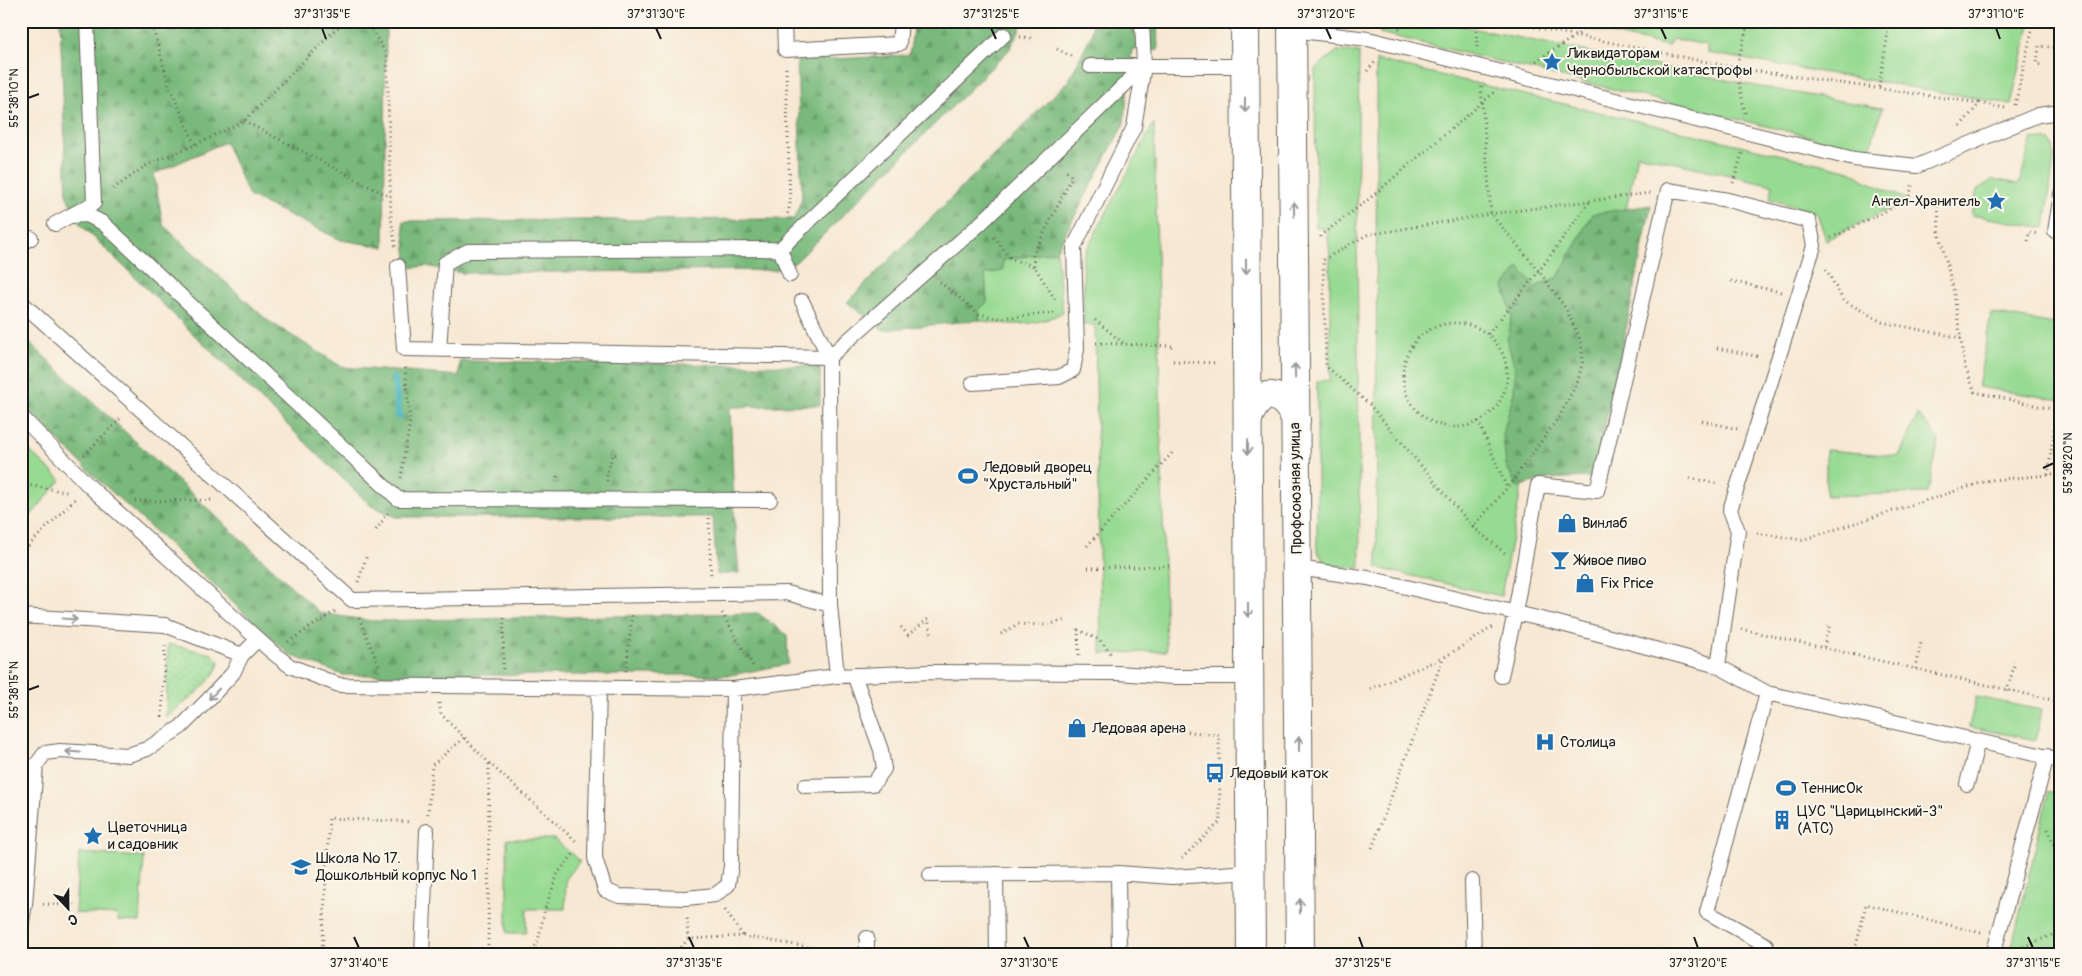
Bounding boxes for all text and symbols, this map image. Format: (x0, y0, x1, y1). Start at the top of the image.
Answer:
text: 37°31'35"E (294, 7, 350, 22)
text: 37°31'30"E (627, 7, 685, 22)
text: 37°31'25"E (963, 7, 1019, 22)
text: 37°31'20"E (1297, 7, 1355, 22)
text: 37°31'15"E (1634, 7, 1688, 22)
text: 37°31'10"E (1968, 7, 2024, 22)
place label: Ликвидаторам Чернобыльской катастрофы (1566, 44, 1752, 80)
place icon: Ликвидаторам Чернобыльской катастрофы (1541, 51, 1563, 73)
text: 55°38'10"N (7, 68, 22, 128)
one-way arrow (1240, 96, 1250, 113)
place icon: Ангел-Хранитель (1985, 190, 2007, 212)
place label: Ангел-Хранитель (1871, 192, 1981, 211)
one-way arrow (1289, 201, 1299, 217)
one-way arrow (1241, 259, 1251, 275)
one-way arrow (1290, 363, 1300, 380)
street label: Профсоюзная улица (1285, 422, 1307, 554)
text: 55°38'20"N (2061, 432, 2076, 494)
one-way arrow (1243, 439, 1253, 455)
place label: Ледовый дворец "Хрустальный" (982, 458, 1092, 494)
sports icon: Ледовый дворец "Хрустальный" (957, 465, 979, 487)
shop icon: Винлаб (1556, 512, 1578, 534)
place label: Винлаб (1582, 514, 1628, 533)
bar icon: Живое пиво (1549, 549, 1571, 571)
place label: Живое пиво (1573, 551, 1647, 570)
shop icon: Fix Price (1574, 572, 1596, 594)
place label: Fix Price (1600, 574, 1654, 593)
one-way arrow (1243, 602, 1253, 618)
one-way arrow (62, 614, 78, 623)
text: 55°38'15"N (7, 661, 22, 719)
one-way arrow (208, 688, 220, 701)
shop icon: Ледовая арена (1066, 717, 1088, 739)
place label: Ледовая арена (1091, 719, 1186, 738)
hospital icon: Столица (1534, 731, 1556, 753)
place label: Столица (1560, 733, 1616, 752)
one-way arrow (1294, 736, 1303, 752)
one-way arrow (65, 747, 81, 756)
bus stop icon: Ледовый каток (1204, 762, 1226, 784)
place label: Ледовый каток (1229, 764, 1329, 783)
sports icon: ТеннисОк (1775, 777, 1797, 799)
place label: ТеннисОк (1801, 779, 1864, 798)
place label: ЦУС "Царицынский-3" (АТС) (1797, 802, 1943, 838)
building icon: ЦУС "Царицынский-3" (АТС) (1771, 809, 1793, 831)
place label: Цветочница и садовник (108, 818, 187, 854)
place icon: Цветочница и садовник (82, 825, 104, 847)
place label: Школа № 17. Дошкольный корпус № 1 (315, 849, 477, 885)
school or university icon: Школа № 17. Дошкольный корпус № 1 (290, 856, 312, 878)
north arrow (42, 884, 92, 934)
one-way arrow (1295, 898, 1305, 914)
text: С (65, 910, 80, 929)
text: 37°31'40"E (330, 956, 388, 971)
text: 37°31'35"E (666, 956, 722, 971)
text: 37°31'30"E (1000, 956, 1058, 971)
text: 37°31'25"E (1335, 956, 1391, 971)
text: 37°31'20"E (1669, 956, 1727, 971)
text: 37°31'15"E (2006, 956, 2060, 971)

